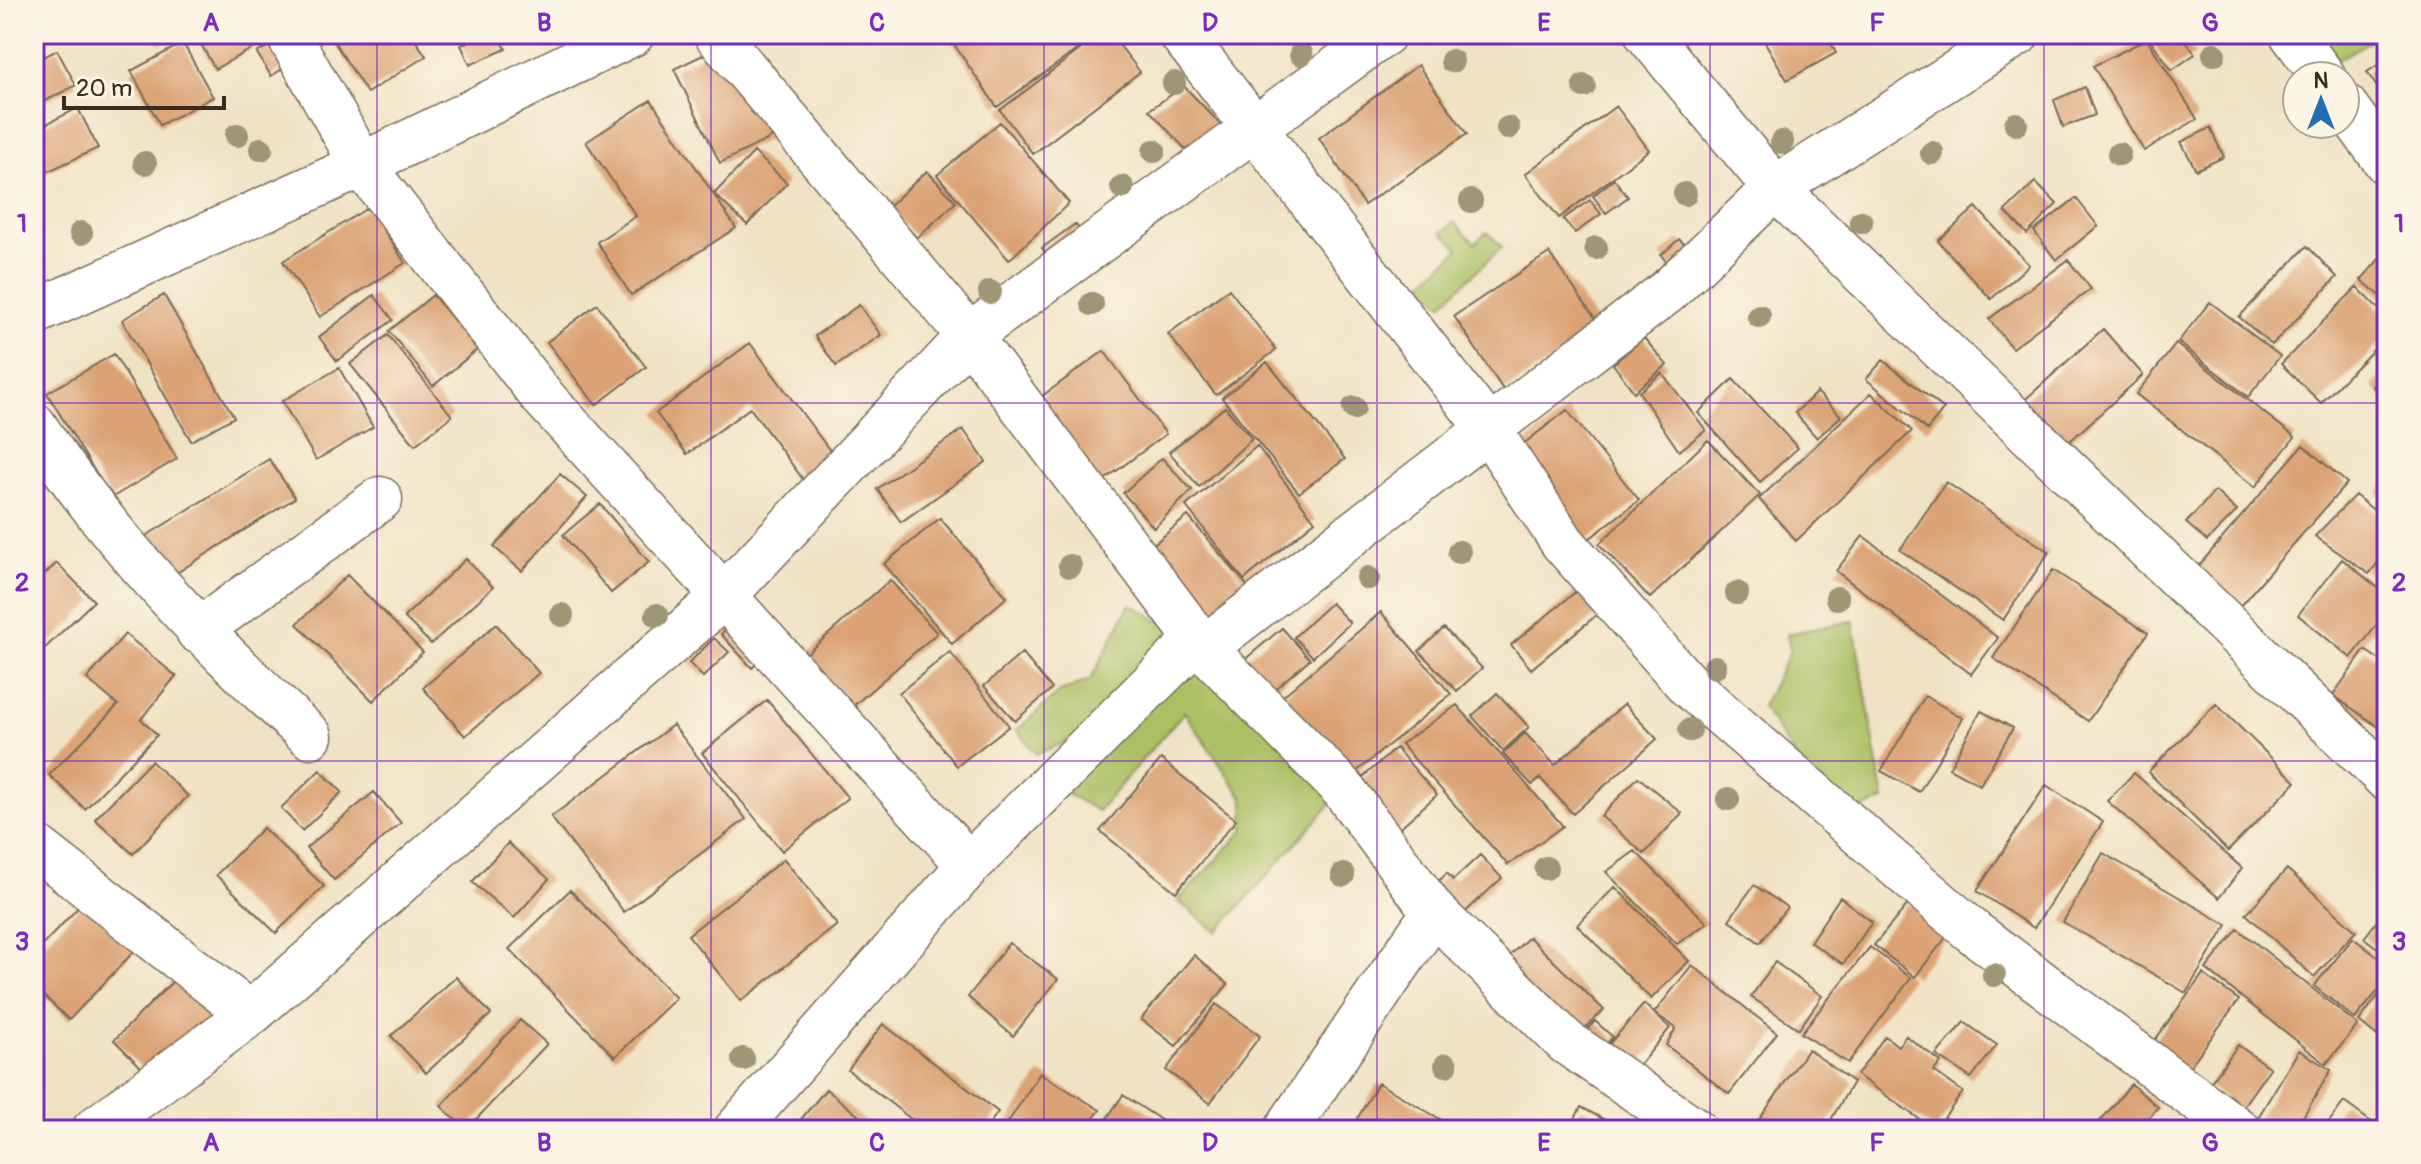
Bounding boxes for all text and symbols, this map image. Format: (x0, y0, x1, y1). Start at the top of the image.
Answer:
text: A (203, 7, 220, 39)
text: B (537, 7, 551, 39)
text: C (869, 7, 885, 39)
text: D (1202, 7, 1218, 39)
text: E (1537, 7, 1551, 39)
text: F (1869, 7, 1885, 39)
text: G (2201, 7, 2219, 39)
scale bar (64, 60, 224, 110)
north arrow (2281, 60, 2361, 140)
text: N (2314, 67, 2329, 95)
text: 20 m (76, 74, 132, 103)
text: 1 (17, 208, 27, 240)
text: 1 (2394, 208, 2404, 240)
text: 2 (15, 567, 29, 599)
text: 2 (2392, 567, 2406, 599)
text: 3 (15, 926, 29, 958)
text: 3 (2392, 926, 2406, 958)
text: A (203, 1127, 220, 1159)
text: B (537, 1127, 551, 1159)
text: C (869, 1127, 885, 1159)
text: D (1202, 1127, 1218, 1159)
text: E (1537, 1127, 1551, 1159)
text: F (1869, 1127, 1885, 1159)
text: G (2201, 1127, 2219, 1159)

